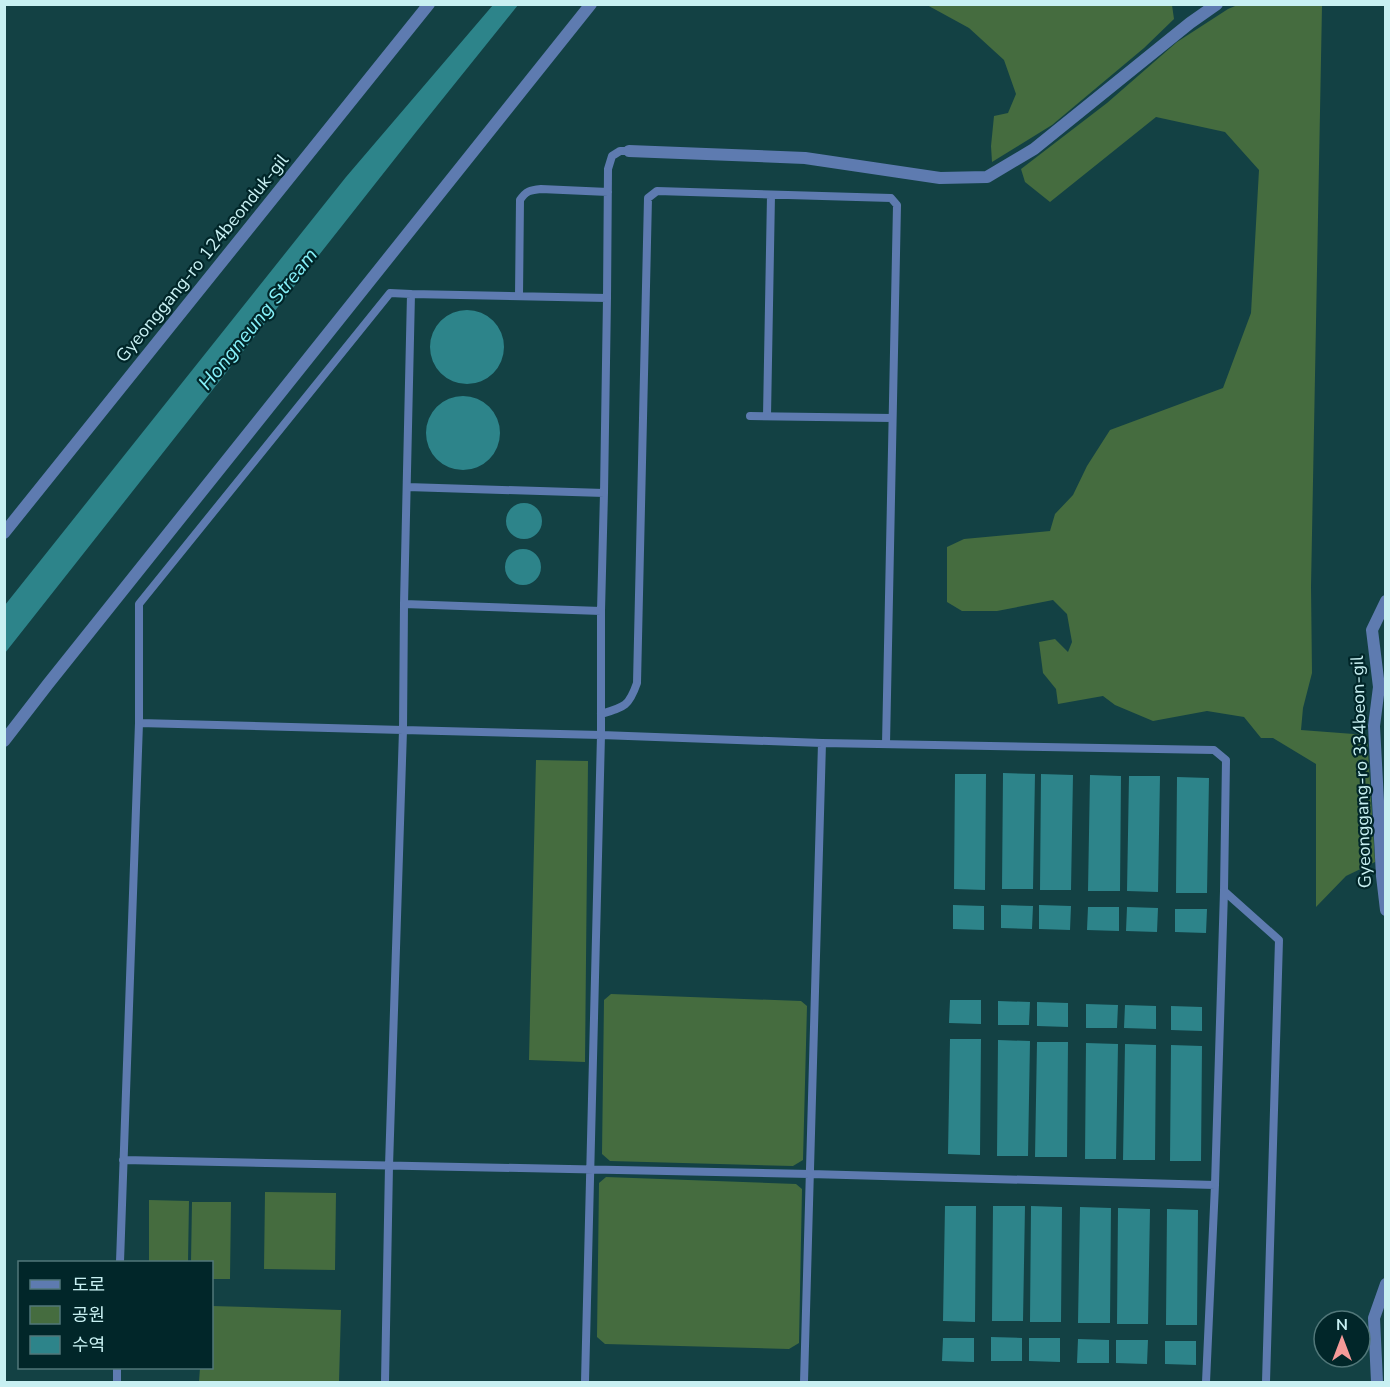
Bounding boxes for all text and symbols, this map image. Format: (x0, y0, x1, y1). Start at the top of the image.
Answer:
street label: Gyeonggang-ro 124beonduk-gil (110, 148, 294, 367)
water label: Hongneung Stream (192, 242, 324, 396)
street label: Gyeonggang-ro 334beon-gil (1345, 655, 1377, 889)
legend (18, 1261, 213, 1369)
text: 도로 (72, 1273, 105, 1297)
text: 공원 (72, 1303, 105, 1327)
north arrow (1312, 1309, 1372, 1369)
text: N (1336, 1314, 1348, 1336)
text: 수역 (72, 1333, 105, 1357)

